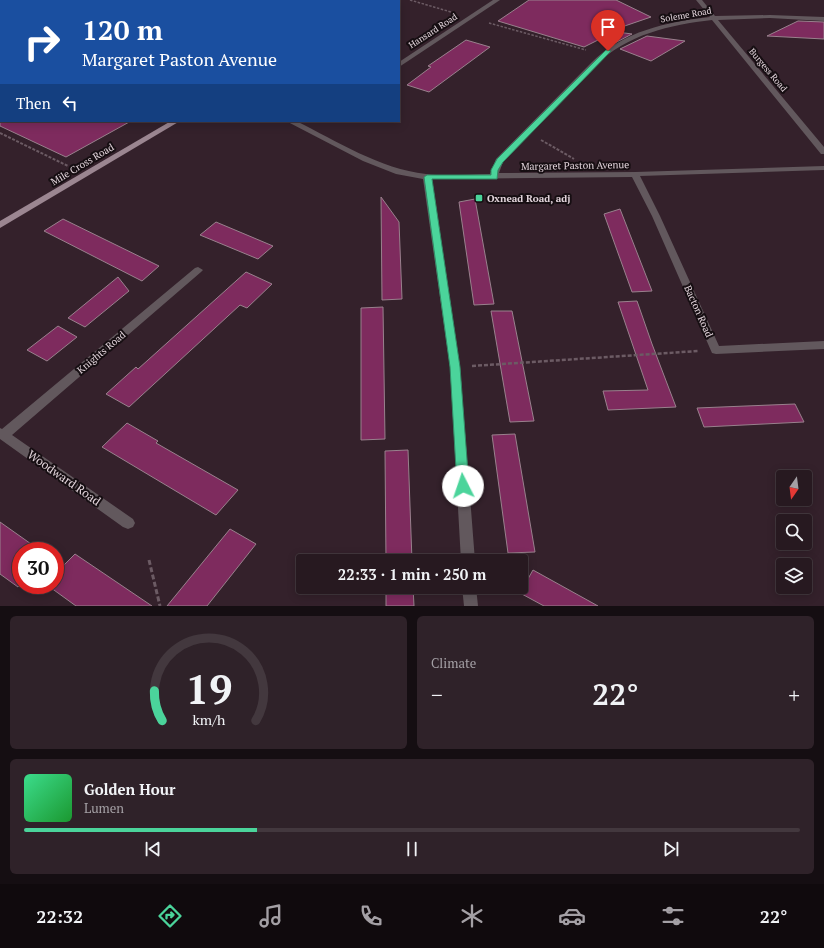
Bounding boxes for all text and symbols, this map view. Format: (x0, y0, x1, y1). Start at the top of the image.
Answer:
street label: Soleme Road (660, 5, 712, 25)
pin (591, 10, 625, 51)
text: 120 m (82, 11, 163, 48)
street label: Hansard Road (406, 11, 460, 51)
icon: right (16, 16, 68, 68)
icon: arrive (597, 16, 619, 38)
street label: Burgess Road (746, 46, 790, 94)
text: Margaret Paston Avenue (82, 47, 277, 71)
icon: left (59, 92, 81, 114)
text: Then (16, 93, 51, 113)
street label: Mile Cross Road (48, 140, 117, 188)
street label: Margaret Paston Avenue (521, 158, 629, 173)
place label: Oxnead Road, adj (487, 192, 570, 205)
marker: Oxnead Road, adj (474, 193, 484, 203)
street label: Bacton Road (681, 283, 716, 340)
street label: Knights Road (74, 328, 129, 376)
street label: Woodward Road (25, 447, 104, 509)
position arrow (442, 465, 484, 507)
north arrow (776, 470, 812, 506)
map controls (776, 470, 812, 594)
button: search (776, 514, 812, 550)
speed limit sign: 30 (12, 542, 64, 594)
button: layers (776, 558, 812, 594)
text: 22:33 · 1 min · 250 m (338, 564, 486, 584)
text: Climate (431, 654, 476, 672)
text: 19 (185, 660, 232, 715)
text: 22° (592, 674, 639, 714)
text: − (431, 680, 443, 709)
text: + (788, 680, 800, 709)
text: km/h (192, 709, 226, 728)
text: Golden Hour (84, 779, 176, 799)
text: Lumen (84, 799, 124, 817)
icon: previous (142, 838, 164, 860)
icon: pause (401, 838, 423, 860)
icon: next (660, 838, 682, 860)
icon: directions (156, 902, 184, 930)
icon: music (257, 902, 285, 930)
icon: phone (357, 902, 385, 930)
icon: climate (458, 902, 486, 930)
icon: car (558, 902, 586, 930)
icon: filters (659, 902, 687, 930)
text: 22:32 (36, 904, 83, 928)
text: 22° (760, 904, 788, 928)

